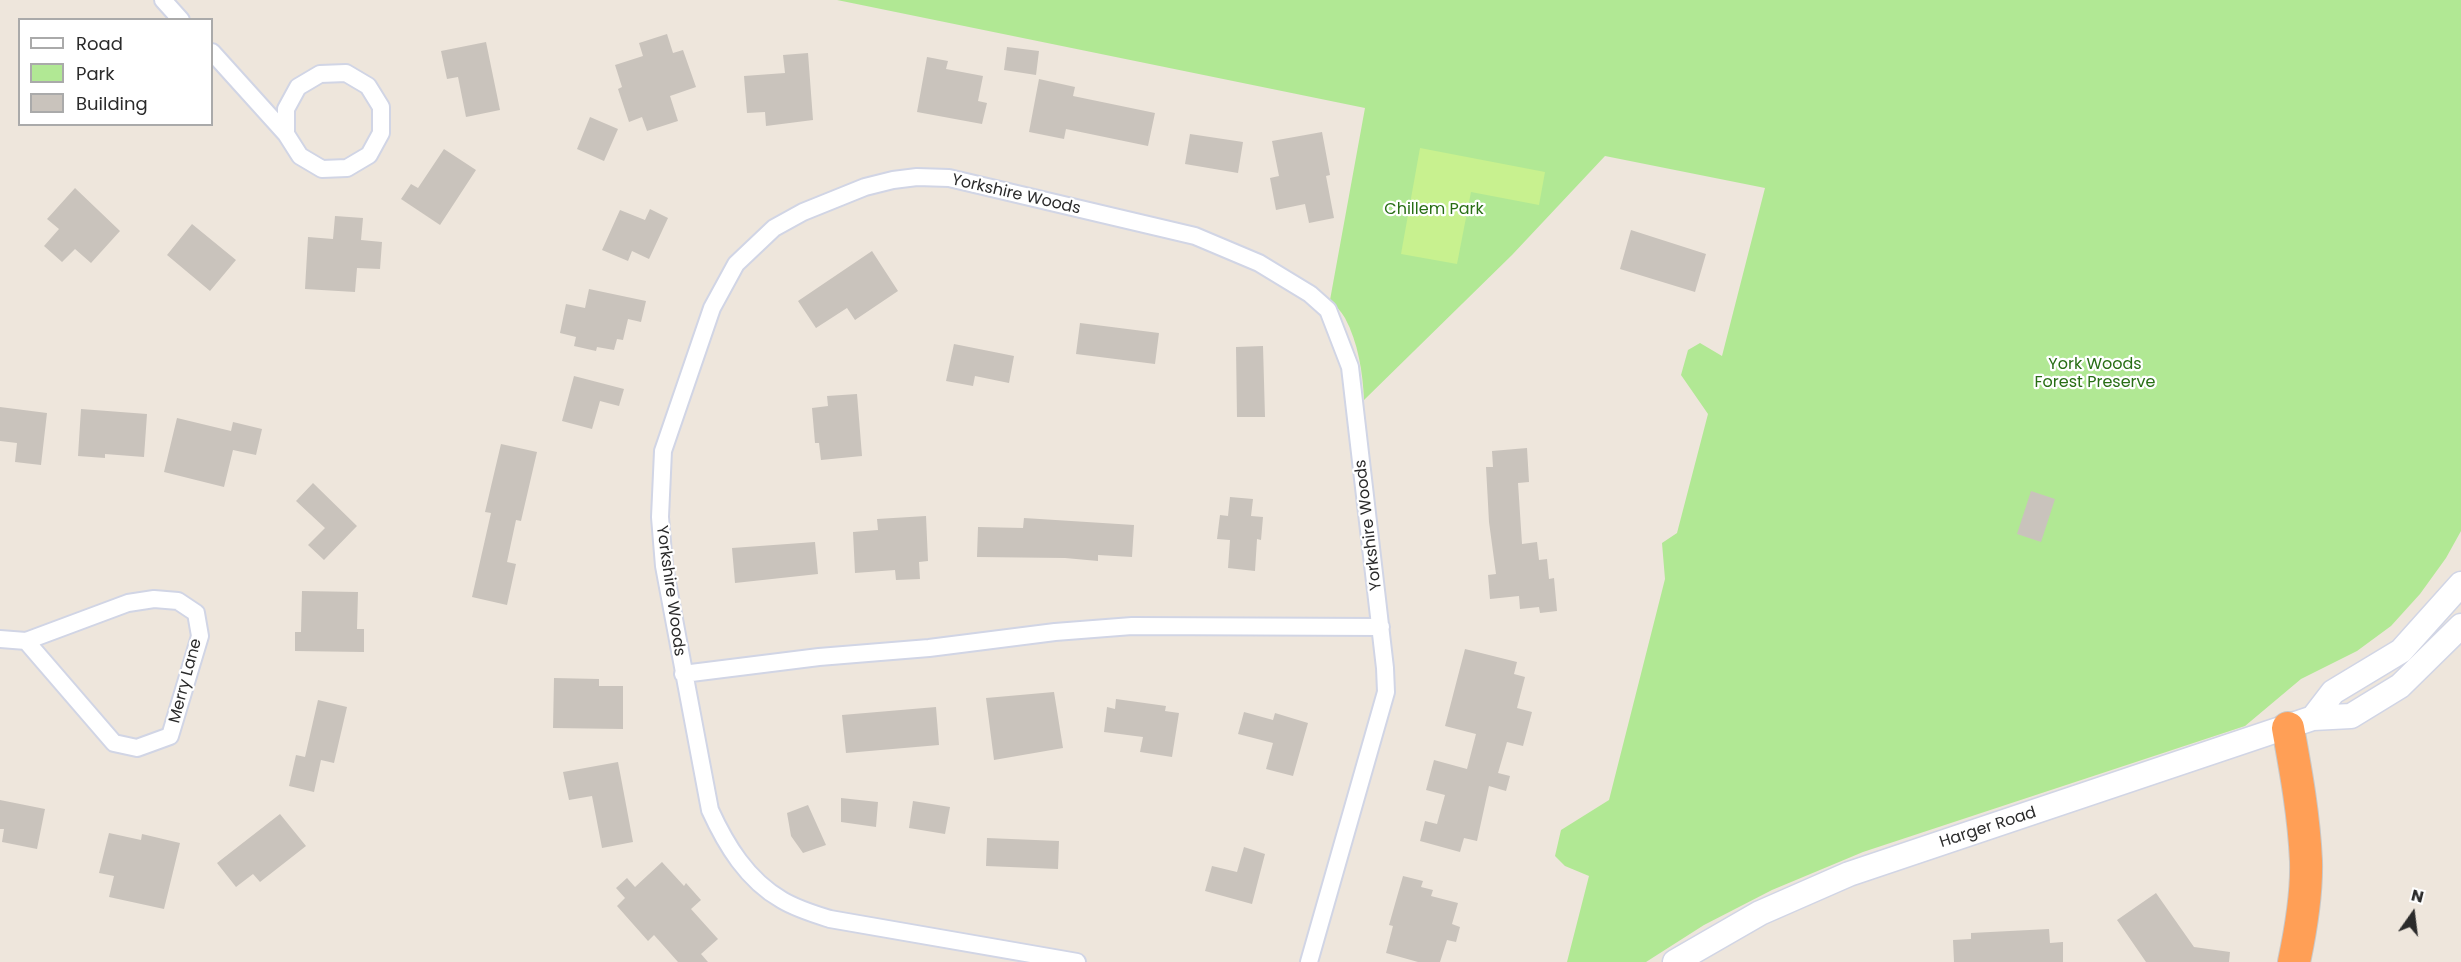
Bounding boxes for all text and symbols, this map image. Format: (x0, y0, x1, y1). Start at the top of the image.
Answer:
legend (18, 18, 213, 126)
text: Road (76, 31, 123, 56)
text: Park (76, 61, 115, 86)
text: Building (76, 91, 148, 116)
street label: Yorkshire Woods (950, 171, 1082, 219)
park label: Chillem Park (1384, 200, 1484, 220)
park label: York Woods Forest Preserve (2035, 355, 2155, 393)
street label: Yorkshire Woods (1351, 458, 1387, 592)
street label: Yorkshire Woods (651, 524, 689, 658)
street label: Merry Lane (165, 637, 207, 725)
street label: Harger Road (1937, 803, 2039, 853)
text: N (2409, 883, 2426, 909)
north arrow (2383, 884, 2443, 944)

